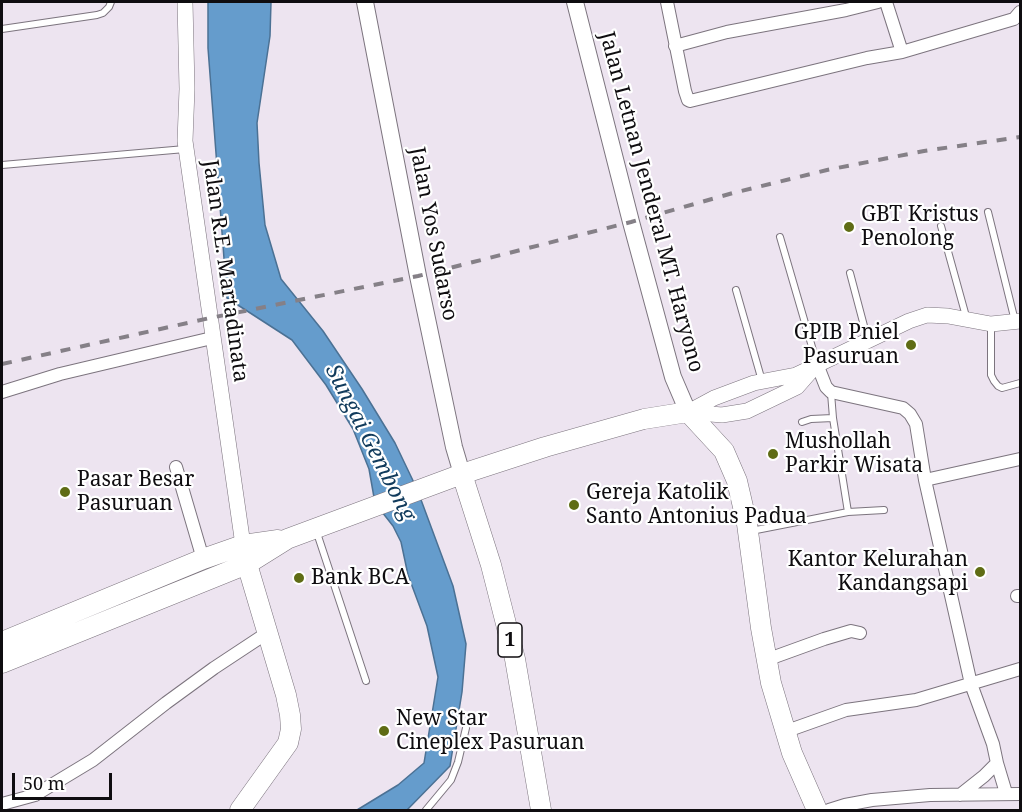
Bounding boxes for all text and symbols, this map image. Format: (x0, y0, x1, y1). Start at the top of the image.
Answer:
street label: Jalan Letnan Jenderal MT. Haryono (593, 29, 709, 375)
street label: Jalan Yos Sudarso (404, 145, 462, 323)
street label: Jalan R.E. Martadinata (197, 158, 253, 384)
place label: GBT Kristus Penolong (861, 202, 979, 252)
marker: GBT Kristus Penolong (842, 220, 856, 234)
place label: GPIB Pniel Pasuruan (794, 320, 899, 370)
marker: GPIB Pniel Pasuruan (904, 338, 918, 352)
water label: Sungai Gembong (319, 360, 421, 526)
place label: Mushollah Parkir Wisata (785, 429, 923, 479)
marker: Mushollah Parkir Wisata (766, 447, 780, 461)
place label: Pasar Besar Pasuruan (77, 467, 194, 517)
place label: Gereja Katolik Santo Antonius Padua (586, 480, 807, 530)
marker: Pasar Besar Pasuruan (58, 485, 72, 499)
marker: Gereja Katolik Santo Antonius Padua (567, 498, 581, 512)
place label: Kantor Kelurahan Kandangsapi (788, 547, 968, 597)
place label: Bank BCA (311, 565, 409, 591)
marker: Kantor Kelurahan Kandangsapi (973, 565, 987, 579)
marker: Bank BCA (292, 571, 306, 585)
road number: 1 (498, 623, 522, 657)
place label: New Star Cineplex Pasuruan (396, 706, 585, 756)
marker: New Star Cineplex Pasuruan (377, 724, 391, 738)
scale bar (15, 761, 116, 799)
text: 50 m (23, 771, 65, 795)

